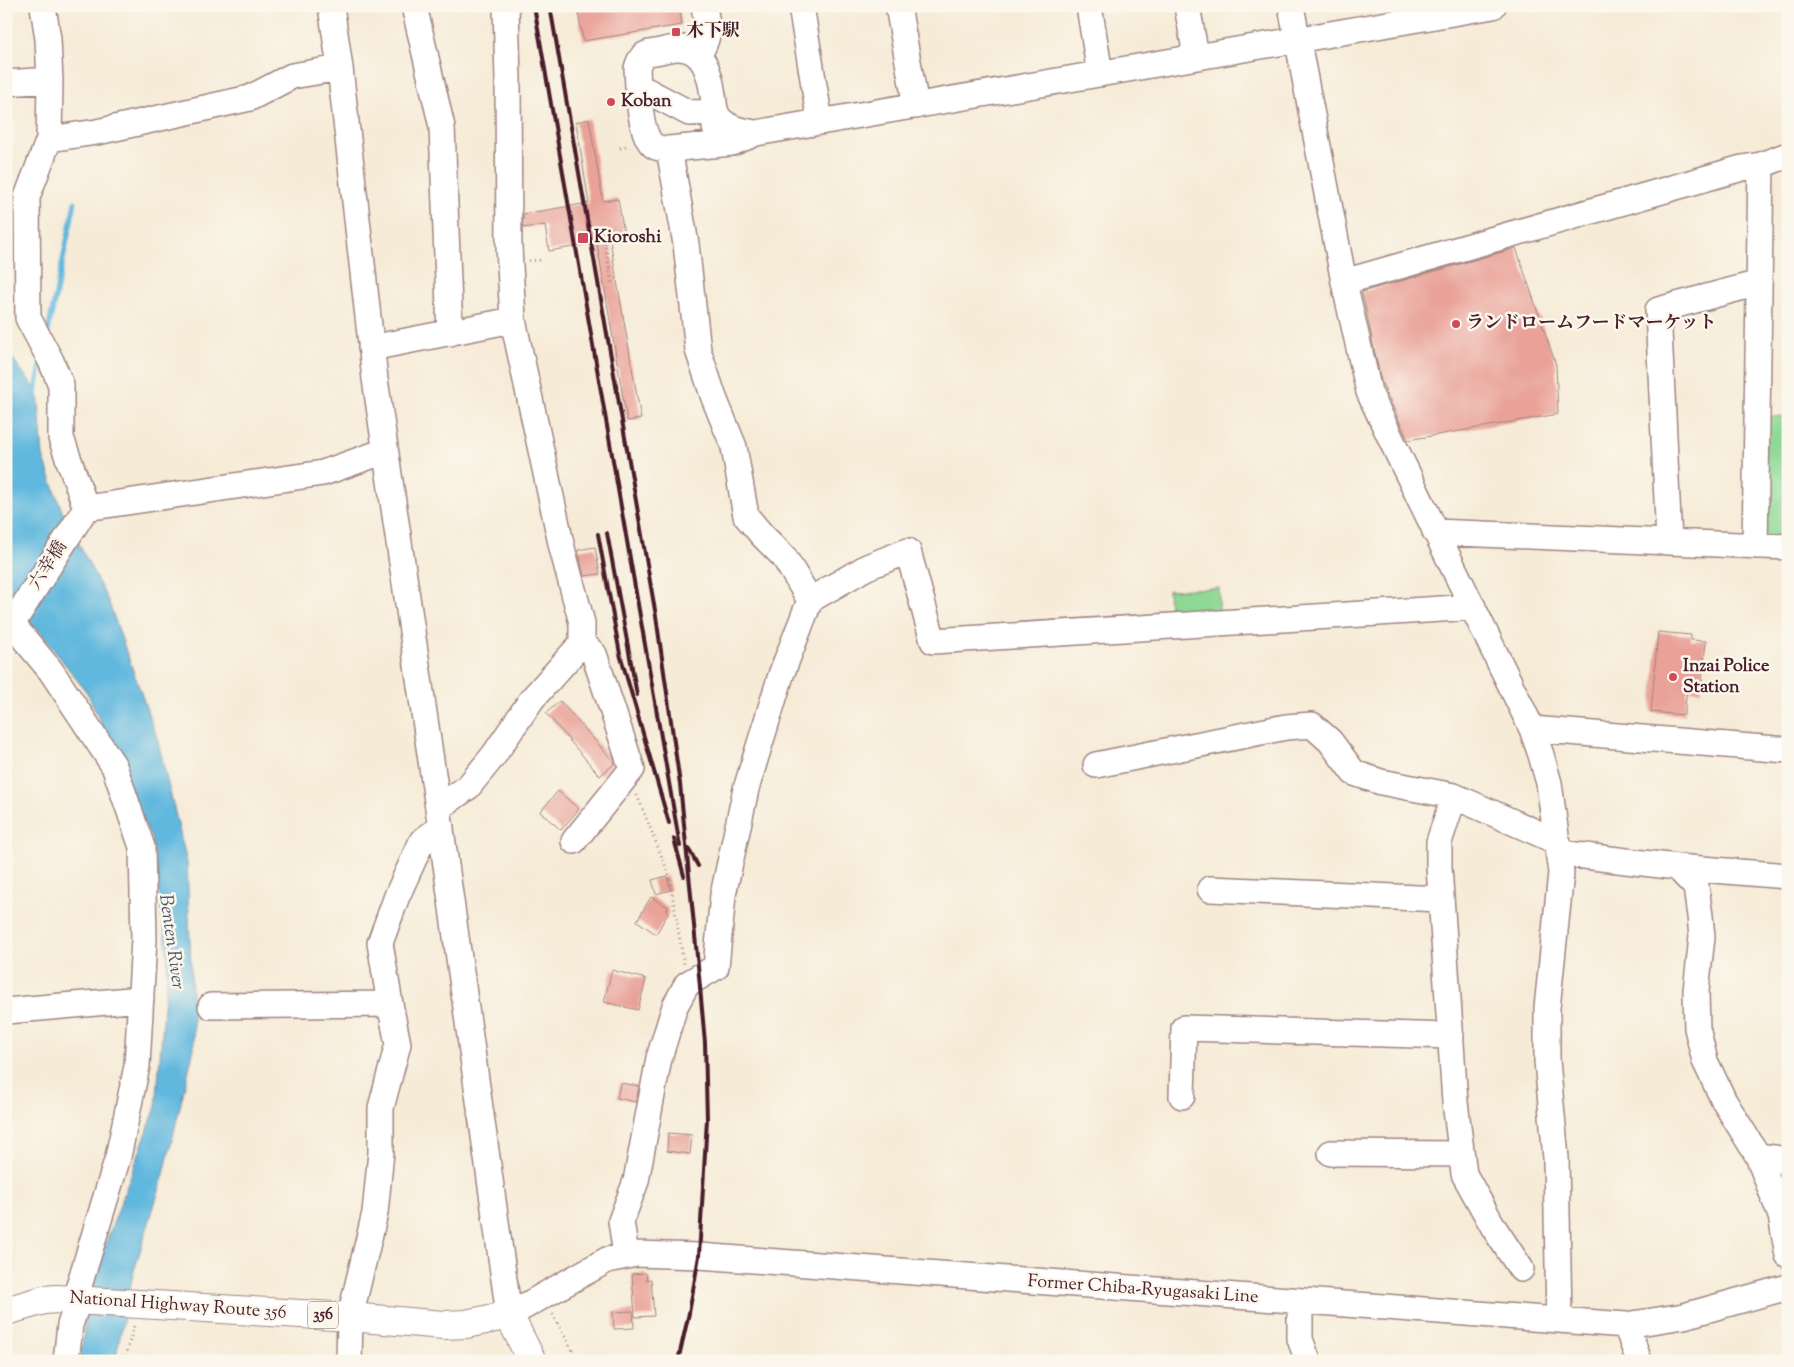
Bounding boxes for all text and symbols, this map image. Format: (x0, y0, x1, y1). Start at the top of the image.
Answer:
place label: 木下駅 (686, 19, 740, 45)
marker: 木下駅 (670, 26, 682, 38)
place label: Koban (621, 89, 672, 115)
marker: Koban (605, 96, 617, 108)
place label: Kioroshi (594, 225, 662, 251)
marker: Kioroshi (576, 231, 590, 245)
place label: ランドロームフードマーケット (1466, 311, 1717, 337)
marker: ランドロームフードマーケット (1450, 318, 1462, 330)
street label: 六幸橋 (24, 536, 74, 596)
place label: Inzai Police Station (1683, 654, 1770, 701)
marker: Inzai Police Station (1667, 671, 1679, 683)
water label: Benten River (151, 893, 191, 992)
street label: Former Chiba-Ryugasaki Line (1027, 1269, 1259, 1311)
street label: National Highway Route 356 (69, 1285, 287, 1327)
road number: 356 (308, 1302, 338, 1328)

